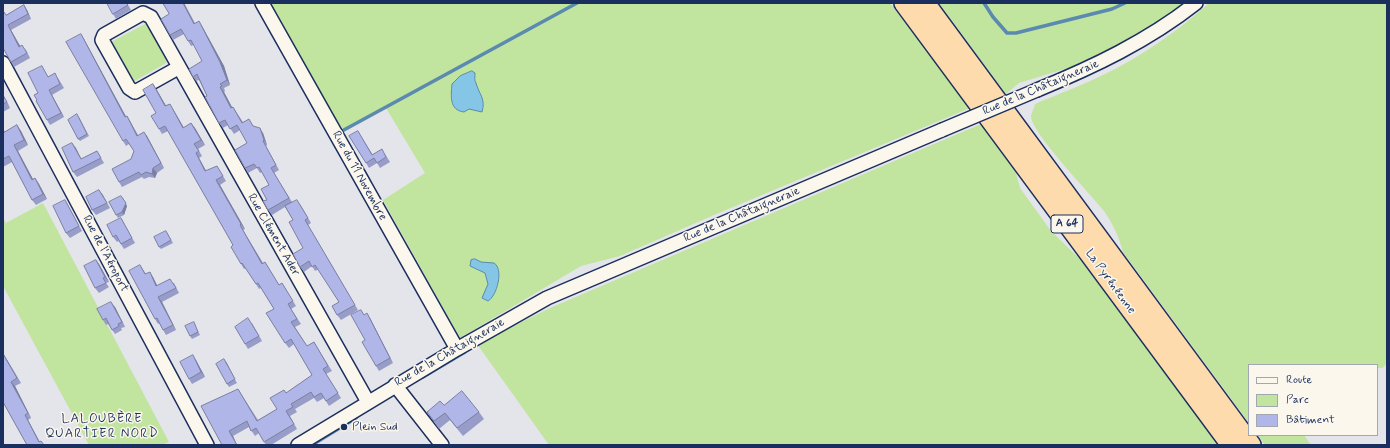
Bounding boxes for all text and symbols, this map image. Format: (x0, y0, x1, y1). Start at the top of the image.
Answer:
street label: Rue de la Châtaigneraie (981, 57, 1101, 119)
street label: Rue du 11 Novembre (328, 129, 390, 223)
street label: Rue de la Châtaigneraie (682, 184, 802, 246)
street label: Rue Clément Ader (244, 191, 302, 279)
street label: Rue de l'Aéroport (79, 213, 131, 295)
road number: A 64 (1051, 215, 1083, 233)
street label: La Pyrénéenne (1082, 247, 1138, 317)
street label: Rue de la Châtaigneraie (392, 316, 508, 390)
legend (1248, 364, 1378, 436)
text: Route (1286, 372, 1312, 388)
text: Parc (1286, 392, 1309, 408)
district label: LALOUBÈRE QUARTIER NORD (46, 411, 158, 442)
text: Bâtiment (1286, 412, 1335, 428)
place label: Plein Sud (352, 420, 398, 434)
marker: Plein Sud (339, 422, 349, 432)

